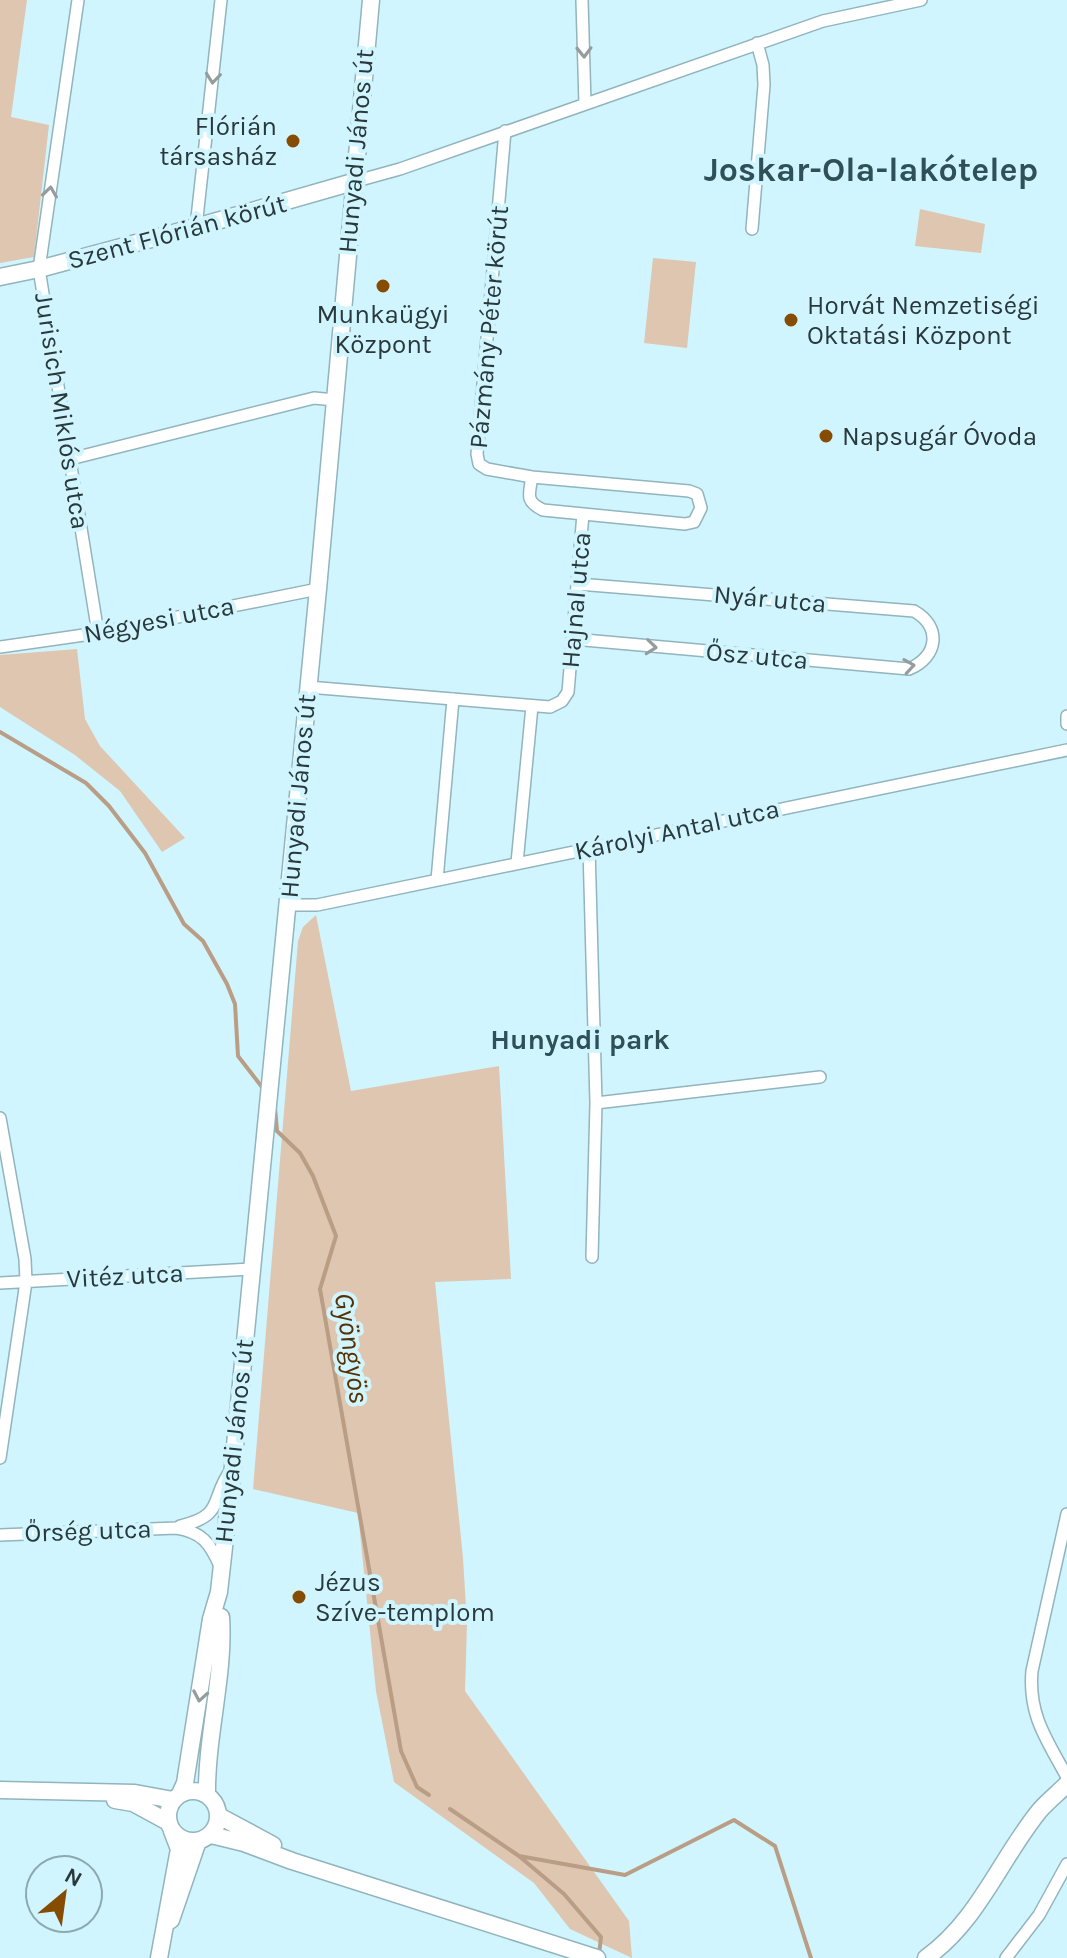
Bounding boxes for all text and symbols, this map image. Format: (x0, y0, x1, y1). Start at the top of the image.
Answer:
one-way arrow (575, 46, 592, 59)
street label: Hunyadi János út (332, 48, 380, 254)
one-way arrow (204, 71, 221, 84)
place label: Flórián társasház (160, 111, 277, 172)
marker: Flórián társasház (284, 132, 302, 150)
district label: Joskar-Ola-lakótelep (704, 150, 1038, 190)
one-way arrow (41, 185, 58, 199)
street label: Szent Flórián körút (64, 188, 290, 276)
street label: Pázmány Péter körút (463, 204, 515, 450)
marker: Munkaügyi Központ (374, 277, 392, 295)
place label: Horvát Nemzetiségi Oktatási Központ (807, 290, 1039, 351)
street label: Jurisich Miklós utca (28, 291, 96, 531)
place label: Munkaügyi Központ (316, 299, 450, 360)
marker: Horvát Nemzetiségi Oktatási Központ (782, 311, 800, 329)
place label: Napsugár Óvoda (842, 420, 1037, 452)
marker: Napsugár Óvoda (817, 427, 835, 445)
street label: Hajnal utca (555, 531, 597, 669)
street label: Nyár utca (712, 579, 828, 619)
street label: Négyesi utca (81, 590, 237, 650)
street label: Ősz utca (705, 636, 809, 676)
one-way arrow (644, 638, 657, 655)
one-way arrow (902, 658, 916, 675)
street label: Hunyadi János út (274, 693, 322, 899)
street label: Károlyi Antal utca (572, 793, 782, 867)
district label: Hunyadi park (490, 1023, 670, 1056)
street label: Vitéz utca (66, 1257, 184, 1295)
water label: Gyöngyös (328, 1291, 376, 1405)
street label: Hunyadi János út (208, 1337, 260, 1544)
street label: Őrség utca (24, 1513, 152, 1549)
place label: Jézus Szíve-templom (315, 1567, 495, 1628)
marker: Jézus Szíve-templom (290, 1588, 308, 1606)
one-way arrow (192, 1689, 209, 1703)
north arrow (24, 1854, 104, 1934)
text: N (60, 1862, 86, 1893)

